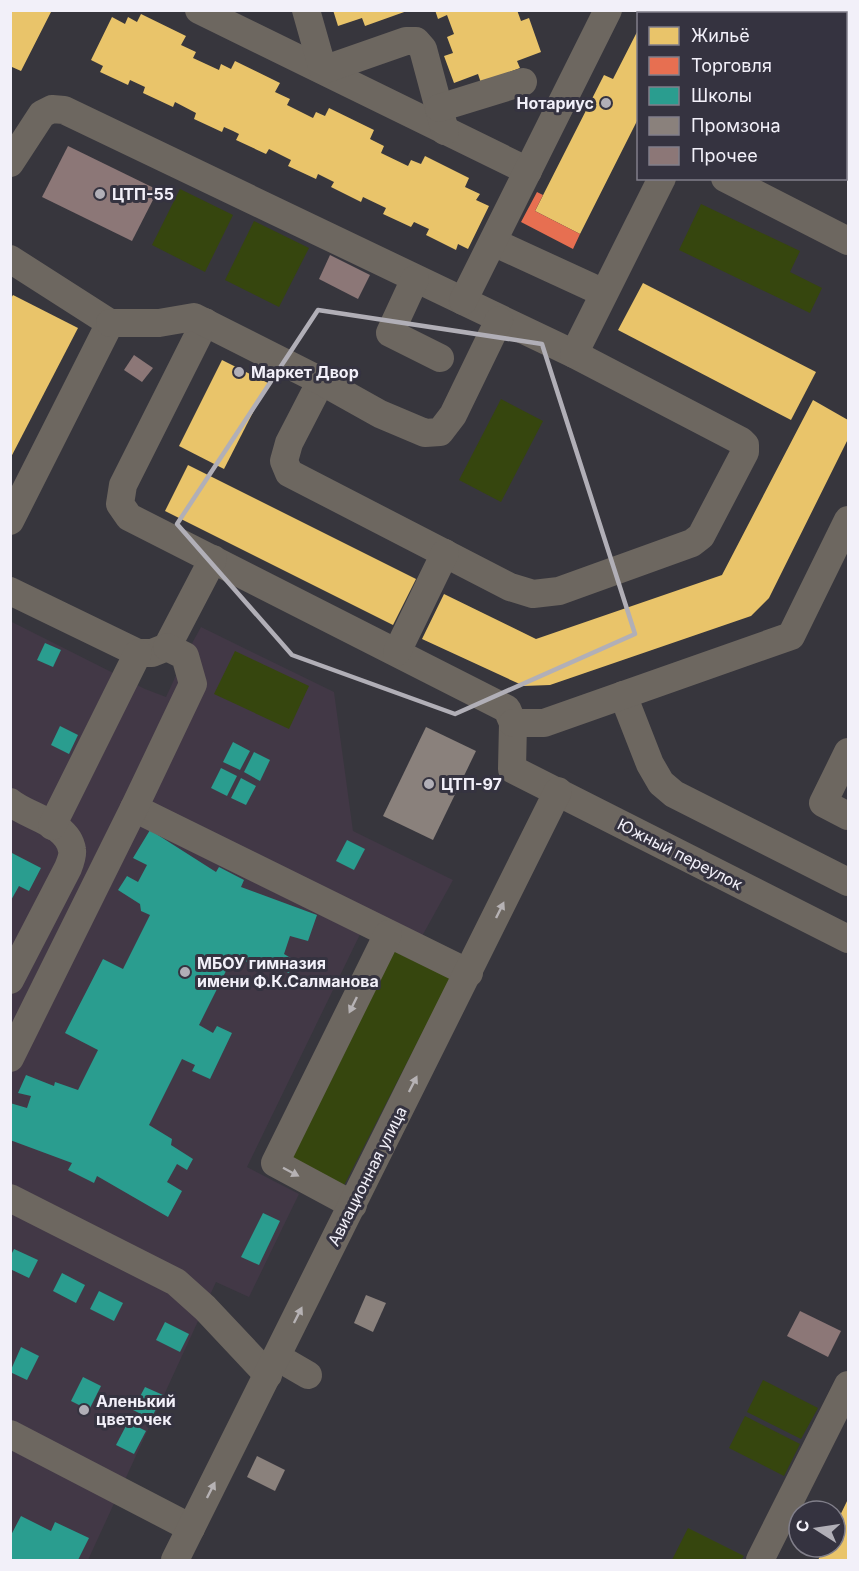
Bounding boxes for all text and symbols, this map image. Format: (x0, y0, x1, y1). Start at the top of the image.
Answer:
legend (637, 12, 847, 180)
text: Жильё (691, 25, 750, 46)
text: Торговля (691, 55, 772, 76)
text: Школы (691, 85, 752, 106)
place label: Нотариус (516, 93, 594, 113)
marker: Нотариус (599, 96, 613, 110)
text: Промзона (691, 115, 781, 136)
text: Прочее (691, 145, 758, 166)
place label: ЦТП-55 (112, 184, 174, 204)
marker: ЦТП-55 (93, 187, 107, 201)
place label: Маркет Двор (251, 362, 359, 382)
marker: Маркет Двор (232, 365, 246, 379)
place label: ЦТП-97 (441, 774, 502, 794)
marker: ЦТП-97 (422, 777, 436, 791)
street label: Южный переулок (614, 814, 746, 894)
one-way arrow (495, 901, 504, 918)
place label: МБОУ гимназия имени Ф.К.Салманова (197, 953, 379, 991)
marker: МБОУ гимназия имени Ф.К.Салманова (178, 965, 192, 979)
one-way arrow (348, 997, 357, 1014)
one-way arrow (409, 1076, 418, 1093)
street label: Авиационная улица (323, 1103, 411, 1249)
one-way arrow (283, 1167, 300, 1177)
one-way arrow (293, 1306, 303, 1323)
place label: Аленький цветочек (96, 1391, 176, 1429)
marker: Аленький цветочек (77, 1403, 91, 1417)
one-way arrow (206, 1481, 215, 1498)
north arrow (787, 1499, 847, 1559)
text: С (791, 1518, 813, 1534)

